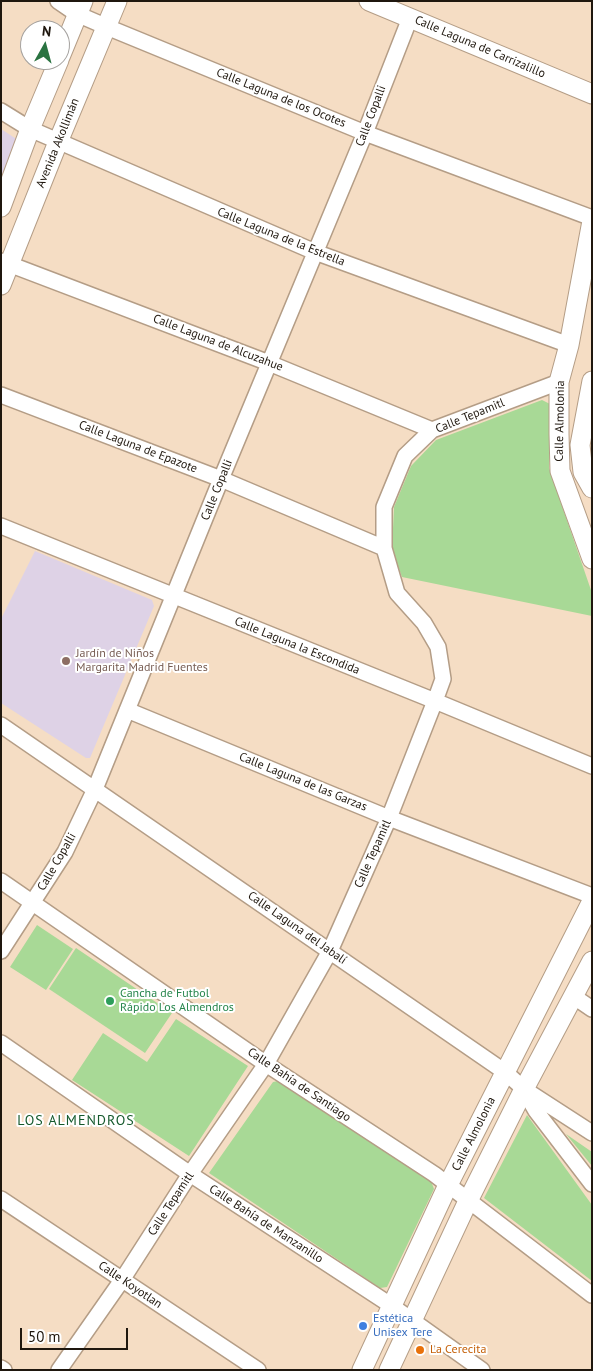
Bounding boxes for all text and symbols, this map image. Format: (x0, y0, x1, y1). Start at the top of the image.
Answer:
street label: Calle Laguna de Carrizalillo (412, 13, 548, 81)
north arrow (20, 20, 70, 70)
text: N (41, 22, 52, 41)
street label: Calle Laguna de los Ocotes (214, 65, 348, 131)
street label: Calle Copalli (353, 83, 389, 149)
street label: Avenida Akollimán (33, 96, 83, 190)
street label: Calle Laguna de la Estrella (215, 205, 347, 269)
street label: Calle Laguna de Alcuzahue (151, 312, 285, 374)
street label: Calle Almolonia (552, 380, 568, 462)
street label: Calle Tepamitl (433, 396, 507, 436)
street label: Calle Laguna de Epazote (77, 418, 199, 476)
street label: Calle Copalli (198, 457, 236, 523)
street label: Calle Laguna la Escondida (232, 614, 362, 678)
place label: Jardín de Niños Margarita Madrid Fuentes (76, 647, 208, 675)
marker: Jardín de Niños Margarita Madrid Fuentes (60, 655, 72, 667)
street label: Calle Laguna de las Garzas (237, 750, 369, 814)
street label: Calle Tepamitl (352, 818, 394, 890)
street label: Calle Copalli (35, 830, 79, 894)
street label: Calle Laguna del Jabalí (245, 888, 349, 968)
place label: Cancha de Futbol Rápido Los Almendros (120, 987, 234, 1015)
marker: Cancha de Futbol Rápido Los Almendros (104, 995, 116, 1007)
street label: Calle Bahía de Santiago (245, 1045, 353, 1125)
street label: Calle Almolonia (449, 1095, 499, 1173)
district label: LOS ALMENDROS (16, 1113, 136, 1129)
street label: Calle Tepamitl (145, 1169, 197, 1239)
street label: Calle Bahía de Manzanillo (206, 1182, 326, 1266)
street label: Calle Koyotlan (95, 1258, 165, 1312)
place label: Estética Unisex Tere (373, 1312, 432, 1340)
scale bar (22, 1318, 130, 1350)
marker: Estética Unisex Tere (357, 1320, 369, 1332)
text: 50 m (28, 1327, 61, 1346)
place label: La Cerecita (430, 1343, 486, 1357)
marker: La Cerecita (414, 1344, 426, 1356)

